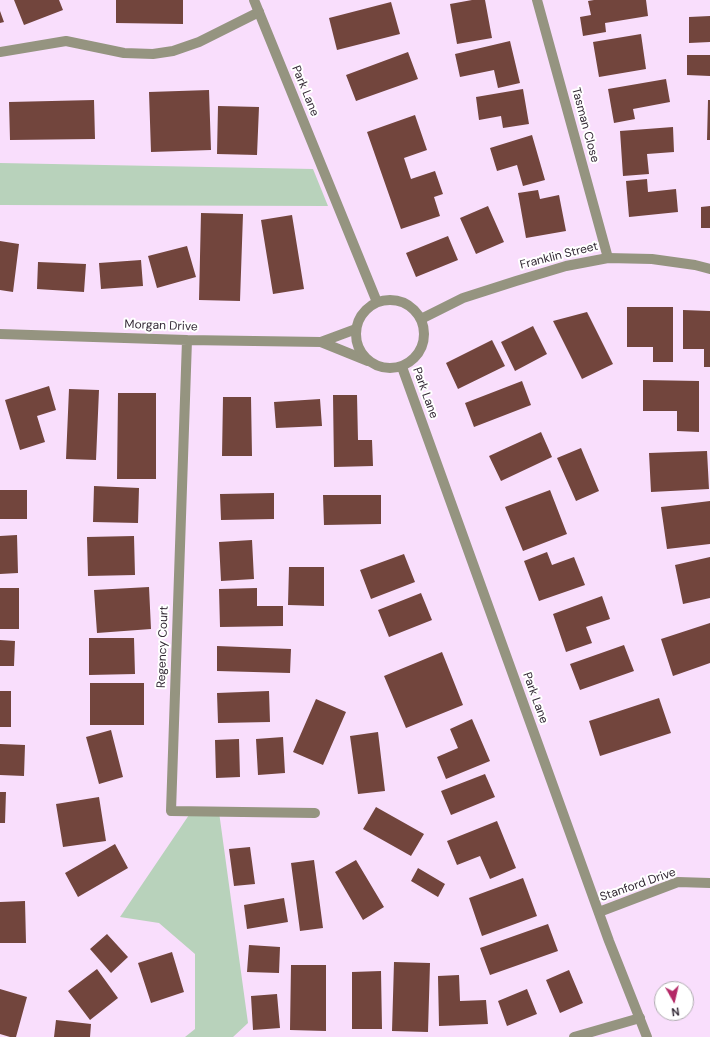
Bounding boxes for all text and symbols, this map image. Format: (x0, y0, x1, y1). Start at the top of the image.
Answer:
street label: Park Lane (288, 64, 322, 118)
street label: Tasman Close (568, 86, 602, 164)
street label: Franklin Street (518, 239, 600, 273)
street label: Morgan Drive (124, 318, 198, 334)
street label: Park Lane (409, 365, 441, 421)
street label: Regency Court (154, 606, 172, 688)
street label: Park Lane (519, 670, 551, 726)
street label: Stanford Drive (598, 865, 678, 905)
north arrow (654, 981, 694, 1021)
text: N (671, 1004, 680, 1019)

